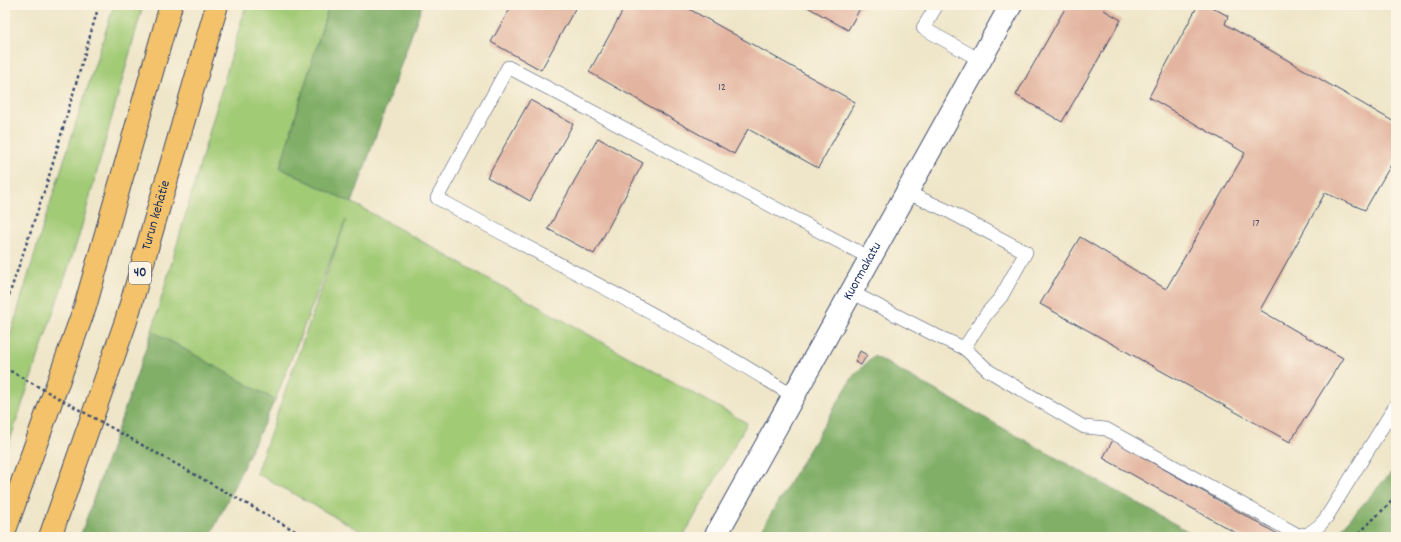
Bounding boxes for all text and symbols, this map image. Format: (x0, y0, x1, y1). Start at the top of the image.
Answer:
house number: 12 (718, 79, 726, 96)
street label: Turun kehätie (137, 178, 176, 253)
house number: 17 (1252, 215, 1260, 232)
street label: Kuormakatu (839, 239, 887, 304)
road number: 40 (129, 262, 151, 284)

